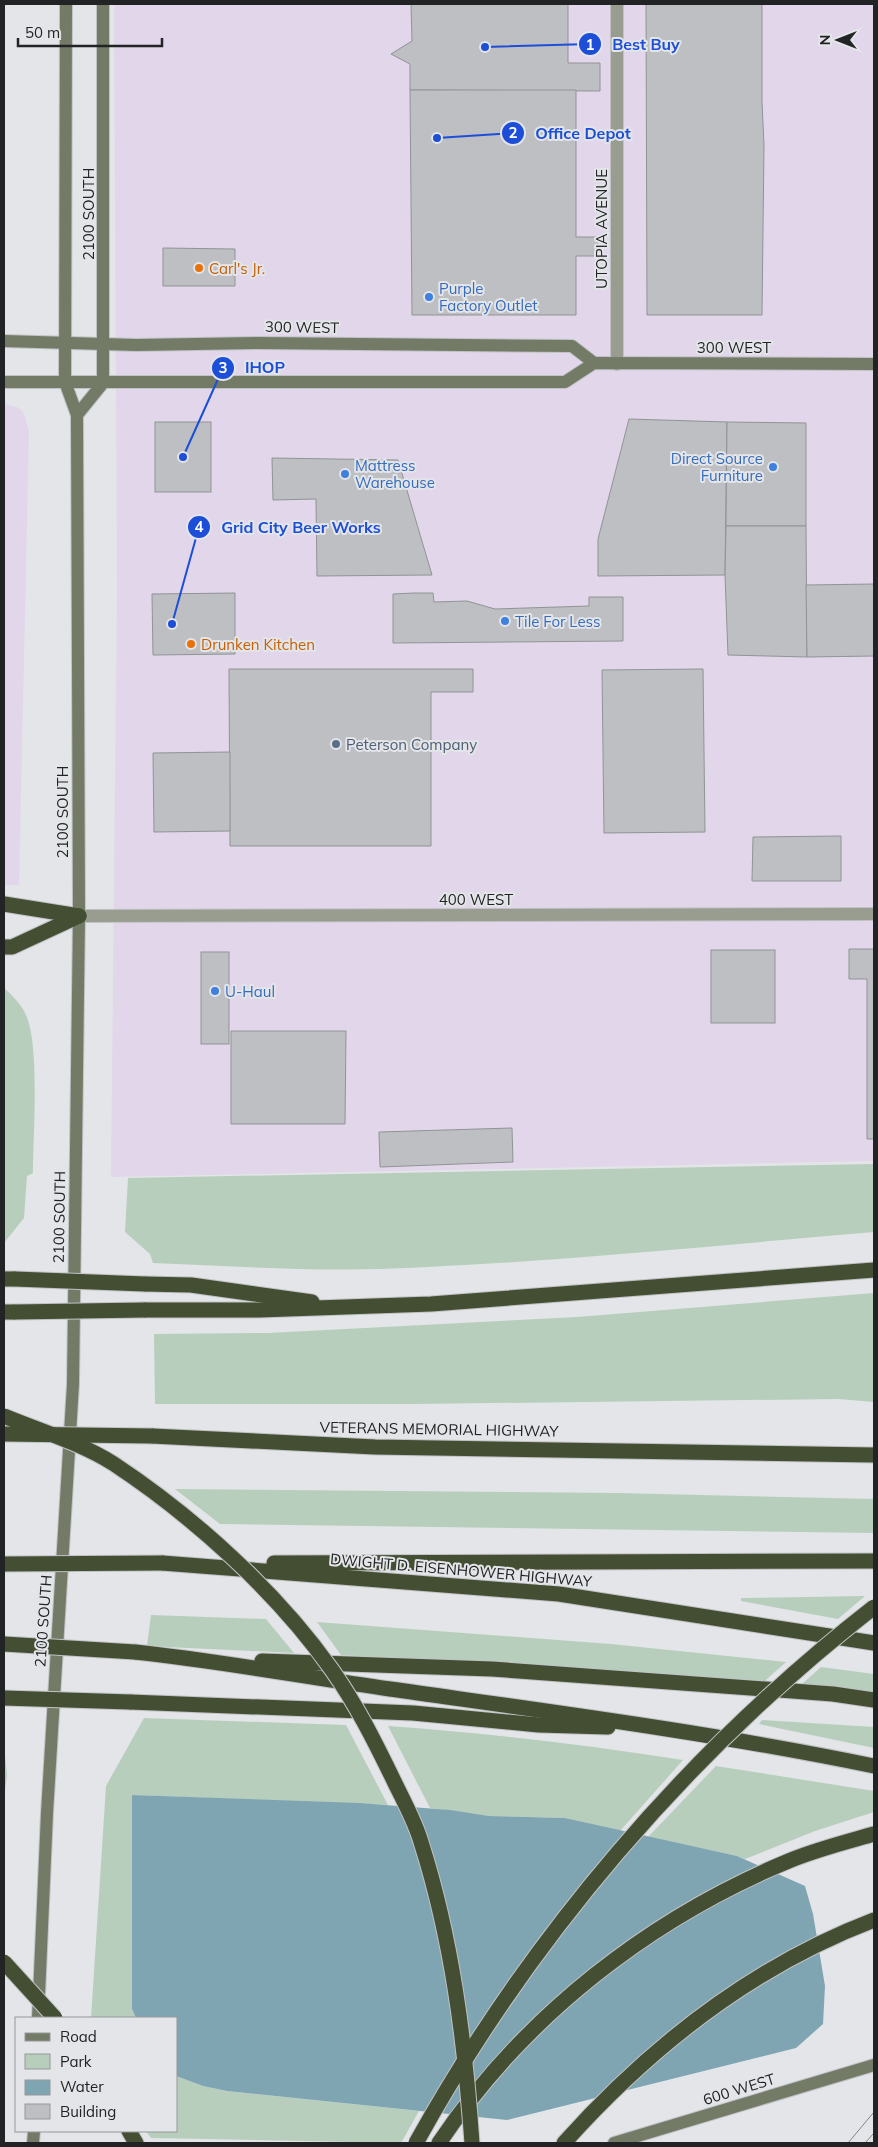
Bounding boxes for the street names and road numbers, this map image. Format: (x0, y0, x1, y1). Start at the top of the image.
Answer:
street label: 2100 SOUTH (79, 168, 98, 260)
street label: UTOPIA AVENUE (592, 169, 611, 289)
street label: 300 WEST (265, 317, 339, 337)
street label: 300 WEST (697, 338, 771, 357)
street label: 2100 SOUTH (53, 766, 72, 858)
street label: 400 WEST (439, 890, 513, 909)
street label: 2100 SOUTH (49, 1171, 69, 1263)
street label: VETERANS MEMORIAL HIGHWAY (319, 1417, 560, 1441)
street label: DWIGHT D. EISENHOWER HIGHWAY (329, 1549, 593, 1591)
street label: 2100 SOUTH (30, 1574, 56, 1668)
street label: 600 WEST (701, 2069, 777, 2109)

